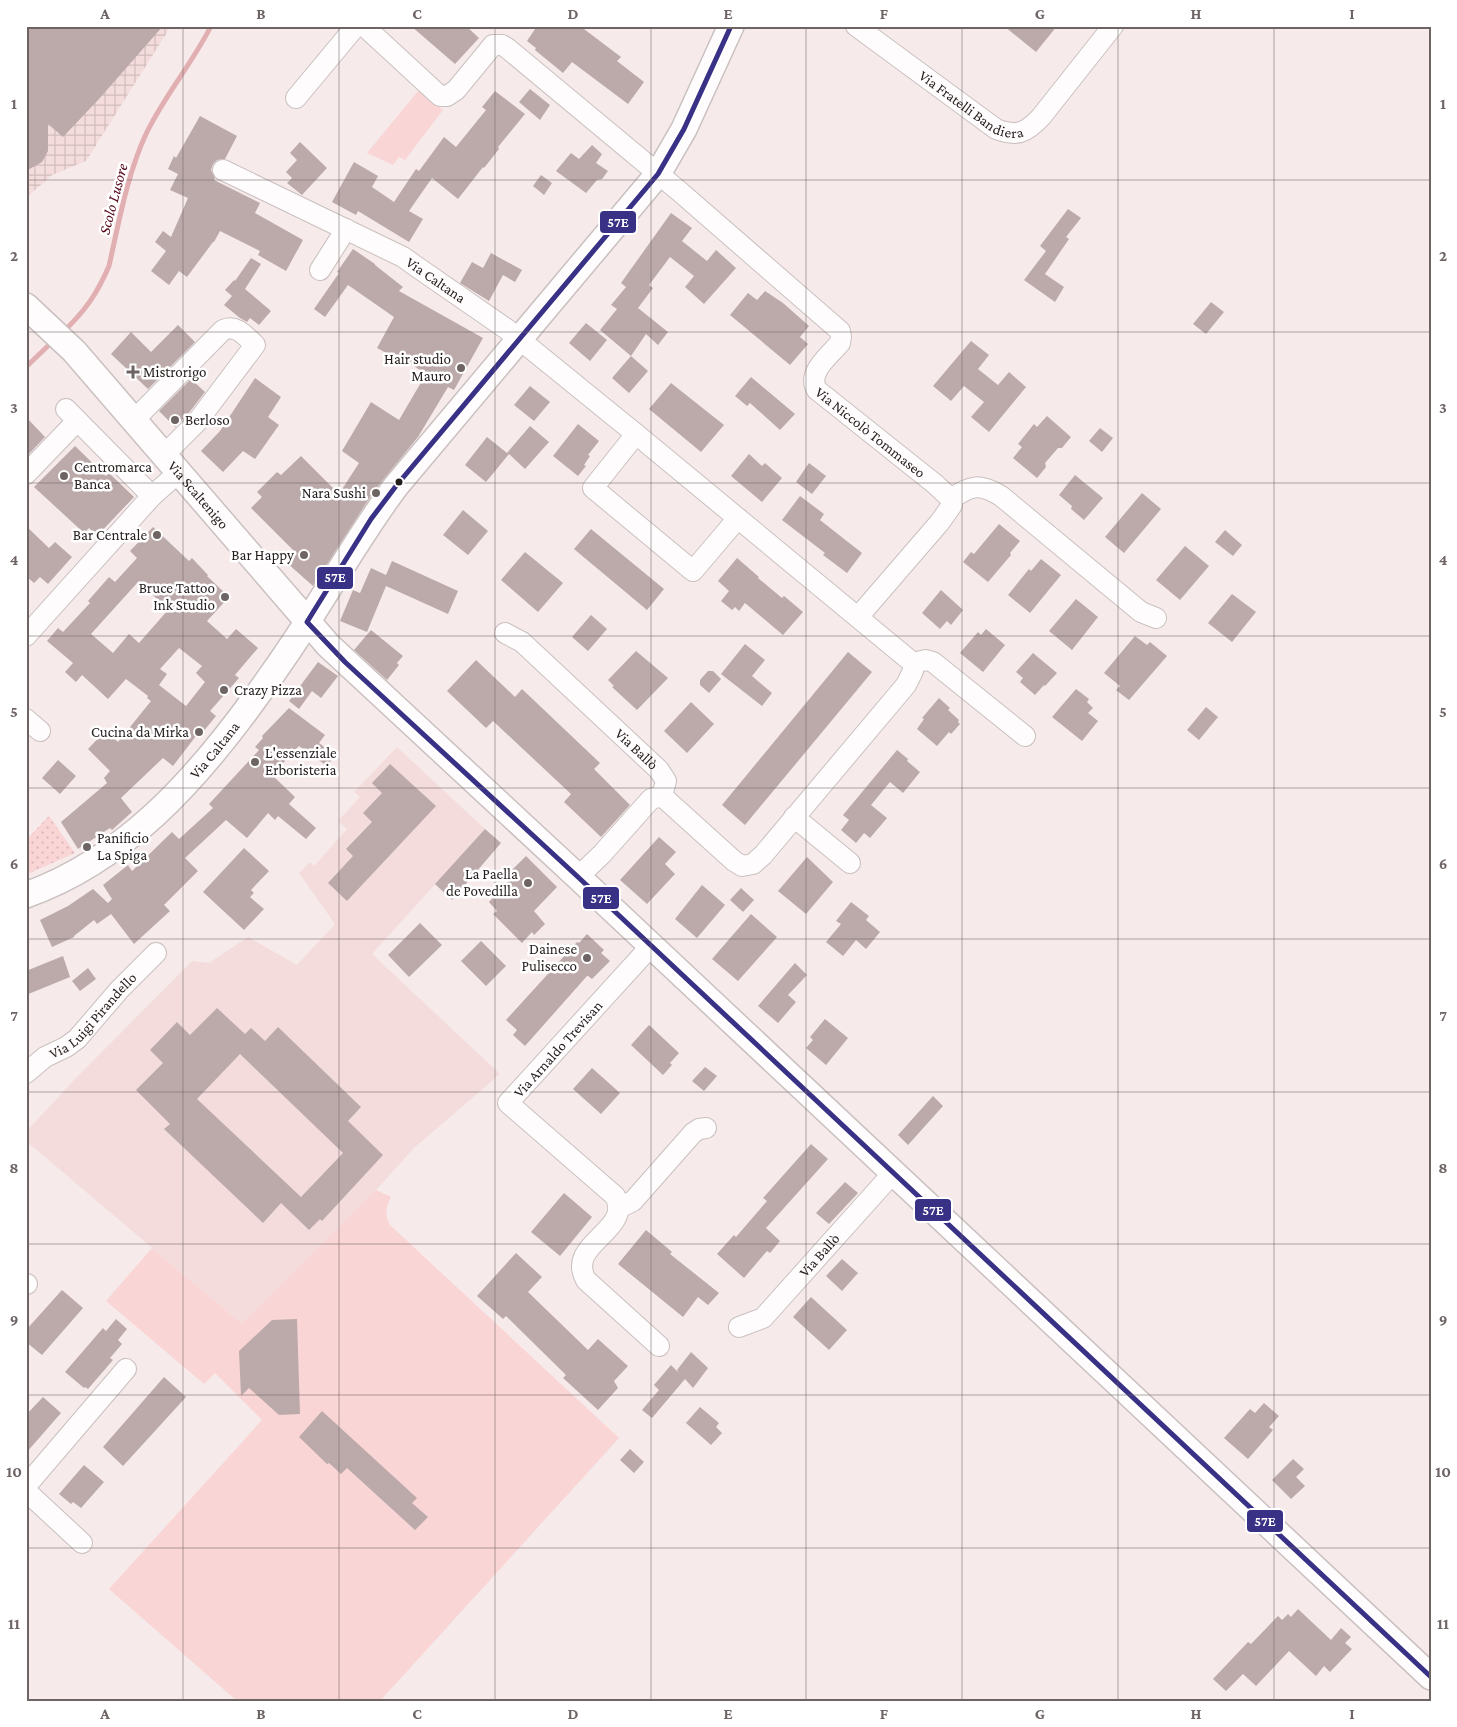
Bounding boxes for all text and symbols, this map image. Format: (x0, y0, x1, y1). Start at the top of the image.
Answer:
text: A (99, 5, 110, 22)
text: B (256, 5, 266, 22)
text: C (412, 5, 422, 22)
text: D (567, 5, 579, 22)
text: E (723, 5, 733, 22)
text: F (880, 5, 889, 22)
text: G (1035, 5, 1045, 22)
text: H (1191, 5, 1202, 22)
text: I (1349, 5, 1355, 22)
street label: Via Fratelli Bandiera (916, 67, 1025, 141)
text: 1 (11, 95, 17, 112)
text: 1 (1440, 95, 1446, 112)
water label: Scolo Lusore (95, 162, 131, 236)
line badge: 57E (599, 210, 637, 234)
text: 57E (607, 214, 629, 230)
text: 2 (10, 247, 18, 264)
text: 2 (1439, 247, 1447, 264)
street label: Via Caltana (403, 254, 469, 306)
place label: Hair studio Mauro (384, 351, 451, 384)
marker: Hair studio Mauro (455, 362, 467, 374)
place label: Mistrorigo (143, 364, 207, 381)
marker: Mistrorigo (127, 366, 139, 378)
street label: Via Niccolò Tommaseo (812, 384, 928, 481)
text: 3 (10, 399, 18, 416)
text: 3 (1439, 399, 1447, 416)
place label: Berloso (185, 412, 230, 428)
marker: Berloso (169, 414, 181, 426)
street label: Via Scaltenigo (165, 458, 232, 532)
place label: Centromarca Banca (74, 459, 152, 492)
marker: Centromarca Banca (58, 470, 70, 482)
unlabelled marker (394, 477, 404, 487)
place label: Nara Sushi (302, 485, 366, 501)
marker: Nara Sushi (370, 487, 382, 499)
place label: Bar Centrale (73, 527, 147, 543)
marker: Bar Centrale (151, 529, 163, 541)
place label: Bar Happy (231, 547, 294, 564)
marker: Bar Happy (298, 549, 310, 561)
text: 4 (10, 551, 19, 568)
text: 4 (1439, 551, 1448, 568)
line badge: 57E (316, 566, 354, 590)
text: 57E (324, 569, 346, 585)
place label: Bruce Tattoo Ink Studio (139, 580, 215, 613)
marker: Bruce Tattoo Ink Studio (219, 591, 231, 603)
place label: Crazy Pizza (234, 682, 302, 699)
marker: Crazy Pizza (218, 684, 230, 696)
text: 5 (10, 703, 18, 720)
text: 5 (1439, 703, 1447, 720)
street label: Via Caltana (187, 718, 243, 782)
place label: Cucina da Mirka (91, 724, 189, 740)
street label: Via Ballò (612, 725, 661, 773)
marker: Cucina da Mirka (193, 726, 205, 738)
place label: L'essenziale Erboristeria (265, 745, 337, 778)
marker: L'essenziale Erboristeria (249, 756, 261, 768)
place label: Panificio La Spiga (97, 830, 149, 864)
marker: Panificio La Spiga (81, 841, 93, 853)
text: 6 (10, 855, 18, 872)
text: 6 (1439, 855, 1447, 872)
place label: La Paella de Povedilla (446, 866, 518, 899)
marker: La Paella de Povedilla (522, 877, 534, 889)
line badge: 57E (582, 886, 620, 910)
text: 57E (590, 890, 612, 906)
place label: Dainese Pulisecco (521, 941, 577, 974)
marker: Dainese Pulisecco (581, 952, 593, 964)
street label: Via Luigi Pirandello (47, 969, 140, 1062)
street label: Via Arnaldo Trevisan (510, 997, 606, 1101)
text: 7 (10, 1007, 18, 1024)
text: 7 (1439, 1007, 1447, 1024)
text: 8 (9, 1159, 19, 1176)
text: 8 (1438, 1159, 1448, 1176)
line badge: 57E (914, 1198, 952, 1222)
text: 57E (922, 1202, 944, 1218)
street label: Via Ballò (796, 1230, 843, 1280)
text: 9 (10, 1311, 18, 1328)
text: 9 (1439, 1311, 1447, 1328)
text: 10 (6, 1463, 22, 1480)
text: 10 (1435, 1463, 1451, 1480)
line badge: 57E (1246, 1509, 1284, 1533)
text: 57E (1254, 1513, 1276, 1529)
text: 11 (8, 1615, 20, 1632)
text: 11 (1437, 1615, 1449, 1632)
text: A (99, 1705, 110, 1722)
text: B (256, 1705, 266, 1722)
text: C (412, 1705, 422, 1722)
text: D (567, 1705, 579, 1722)
text: E (723, 1705, 733, 1722)
text: F (880, 1705, 889, 1722)
text: G (1035, 1705, 1045, 1722)
text: H (1191, 1705, 1202, 1722)
text: I (1349, 1705, 1355, 1722)

